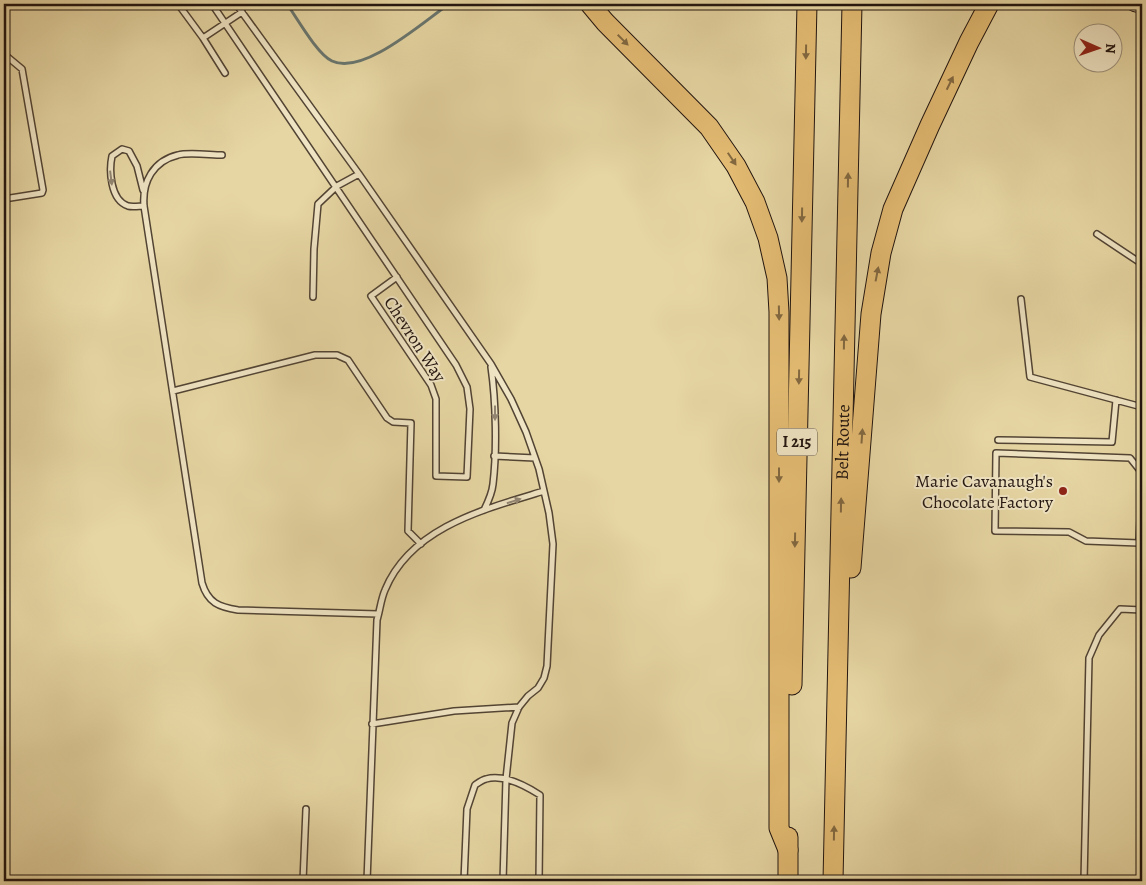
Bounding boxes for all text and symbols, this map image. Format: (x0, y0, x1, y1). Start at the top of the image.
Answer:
north arrow (1074, 22, 1124, 72)
one-way arrow (617, 33, 629, 45)
text: N (1101, 43, 1120, 54)
one-way arrow (802, 45, 810, 61)
one-way arrow (945, 76, 954, 91)
one-way arrow (727, 153, 737, 166)
one-way arrow (107, 170, 115, 186)
one-way arrow (844, 171, 852, 187)
one-way arrow (798, 207, 806, 223)
one-way arrow (873, 267, 881, 282)
street label: Chevron Way (378, 292, 452, 387)
one-way arrow (775, 305, 783, 321)
one-way arrow (841, 334, 849, 350)
one-way arrow (794, 370, 802, 386)
street label: Belt Route (830, 404, 855, 480)
one-way arrow (491, 405, 499, 421)
road number: I 215 (777, 428, 817, 456)
one-way arrow (858, 428, 866, 444)
one-way arrow (775, 467, 783, 483)
place label: Marie Cavanaugh's Chocolate Factory (915, 469, 1054, 514)
marker: Marie Cavanaugh's Chocolate Factory (1057, 485, 1069, 497)
one-way arrow (507, 496, 522, 504)
one-way arrow (837, 496, 845, 512)
one-way arrow (791, 532, 799, 548)
one-way arrow (830, 824, 838, 840)

